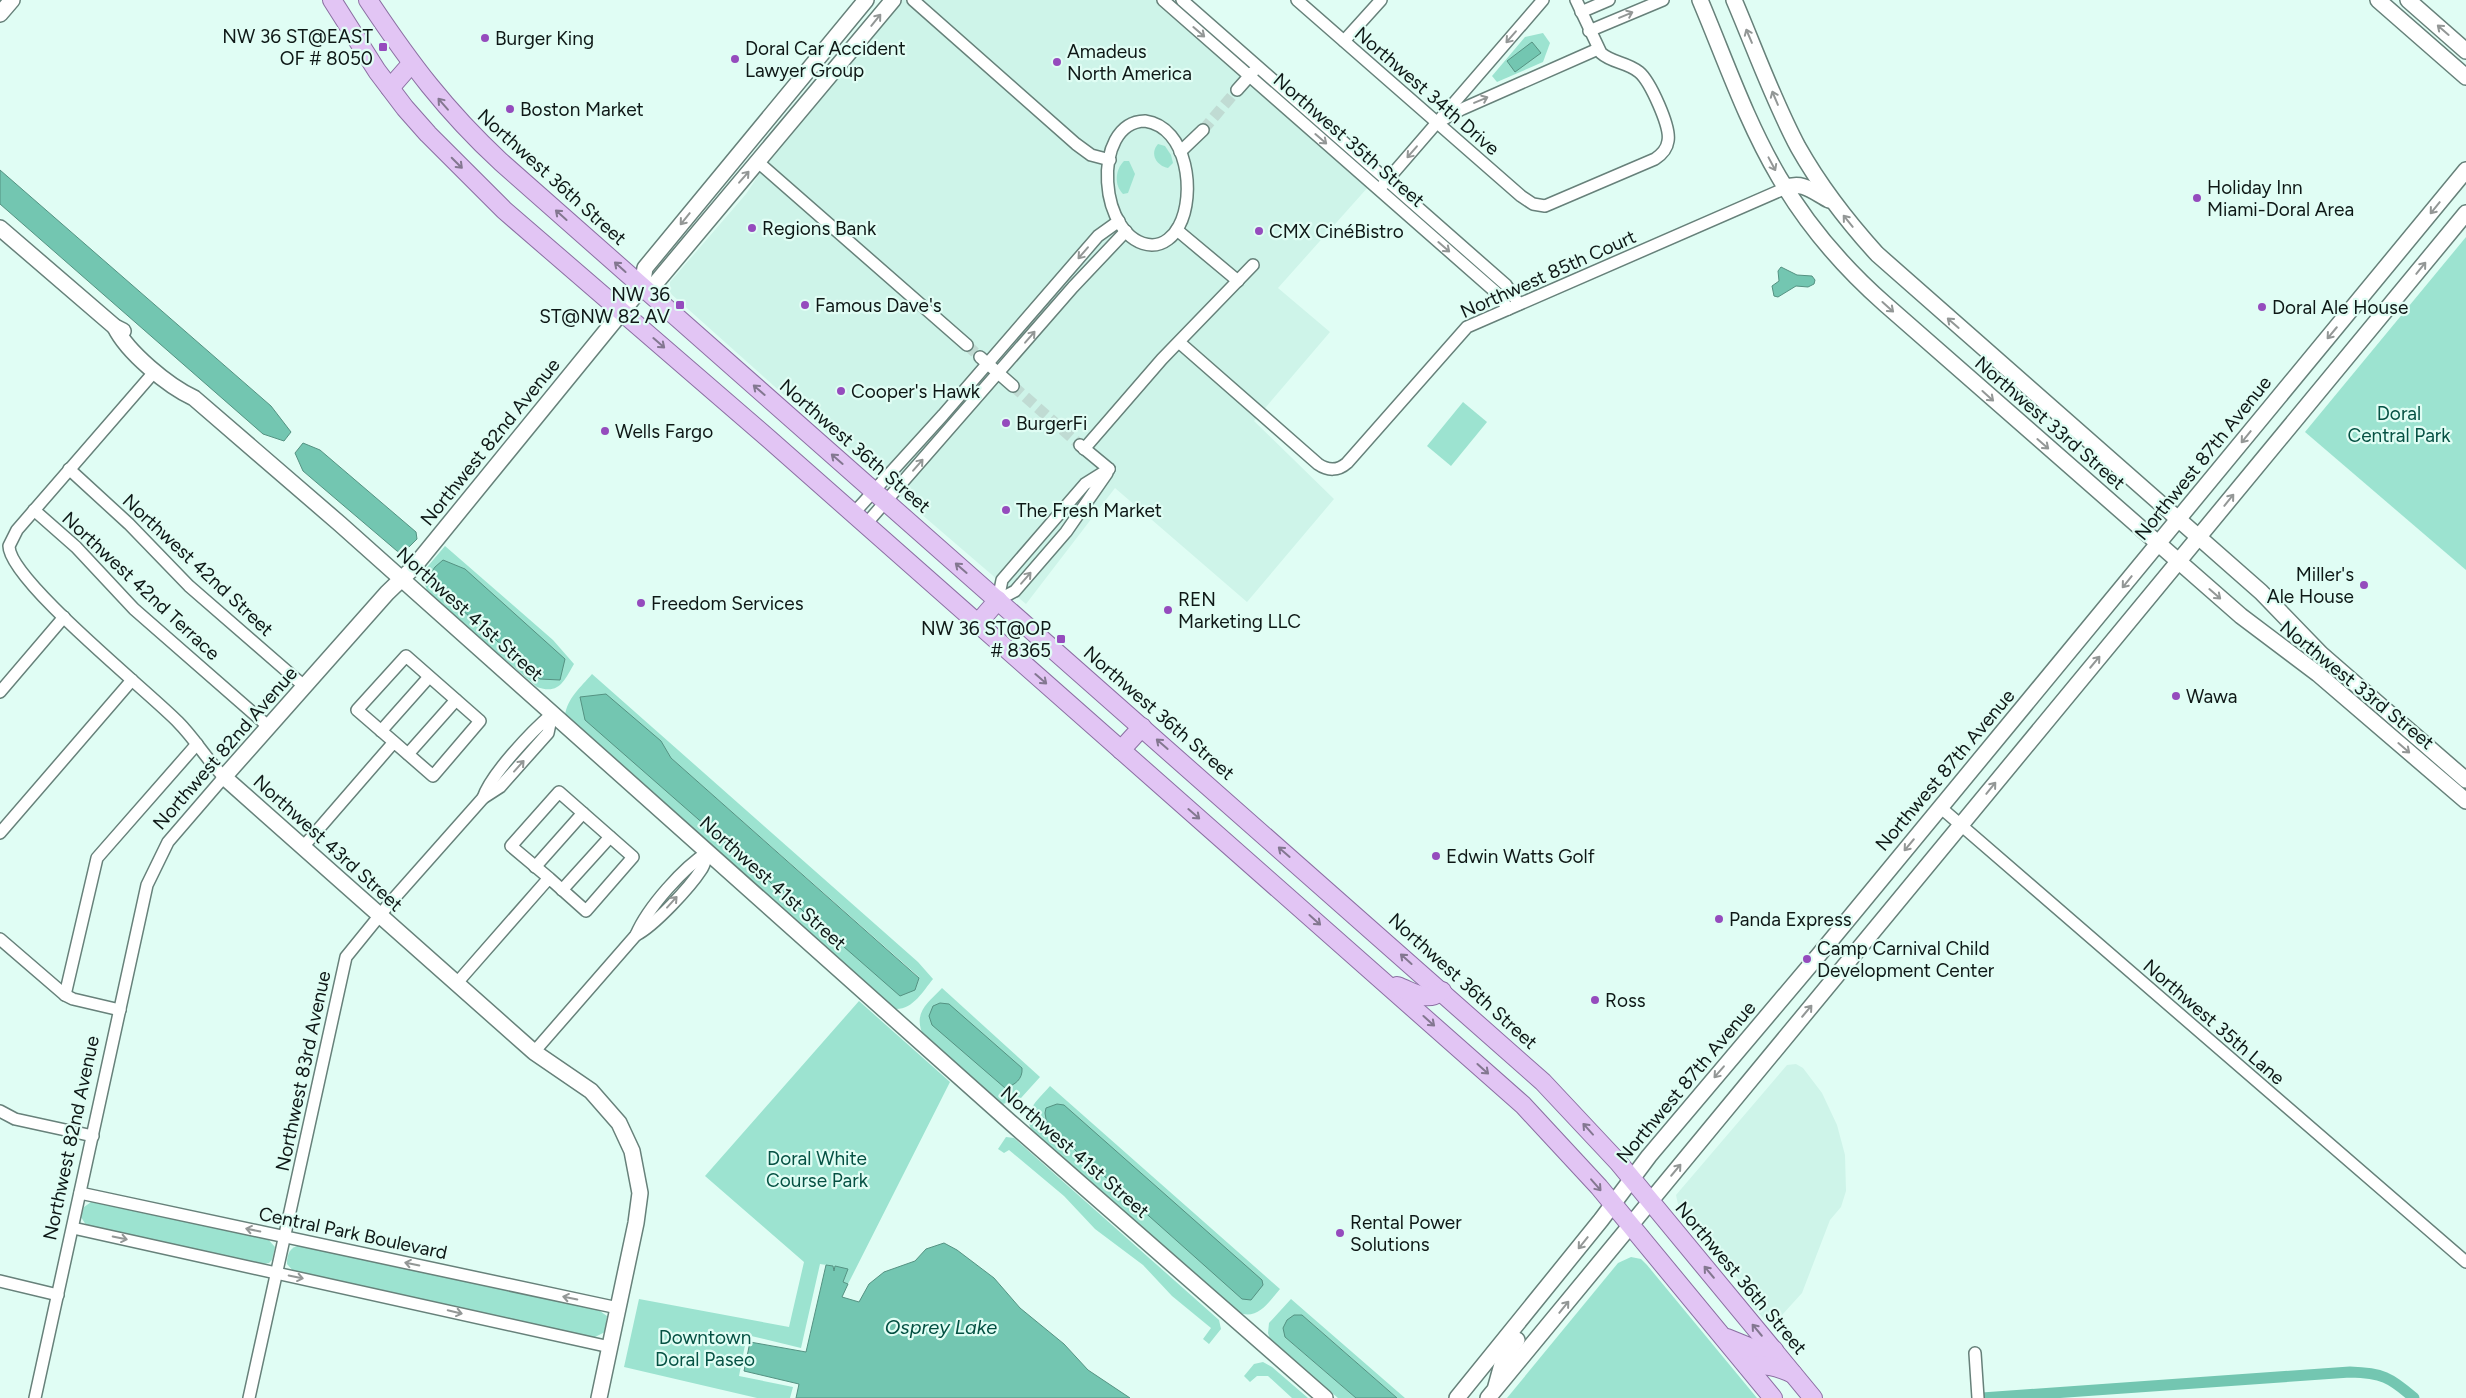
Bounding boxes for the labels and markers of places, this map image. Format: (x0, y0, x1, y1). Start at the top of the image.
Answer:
place label: NW 36 ST@EAST OF # 8050 (222, 25, 374, 70)
place label: Burger King (495, 27, 594, 50)
marker: Burger King (479, 32, 491, 44)
place label: Doral Car Accident Lawyer Group (745, 37, 906, 82)
place label: Amadeus North America (1067, 40, 1192, 85)
marker: NW 36 ST@EAST OF # 8050 (377, 41, 389, 53)
marker: Doral Car Accident Lawyer Group (729, 53, 741, 65)
marker: Amadeus North America (1051, 56, 1063, 68)
place label: Boston Market (520, 98, 644, 121)
marker: Boston Market (504, 103, 516, 115)
place label: Holiday Inn Miami-Doral Area (2207, 176, 2354, 221)
marker: Holiday Inn Miami-Doral Area (2191, 192, 2203, 204)
place label: Regions Bank (762, 217, 877, 240)
place label: CMX CinéBistro (1269, 220, 1404, 243)
marker: Regions Bank (746, 222, 758, 234)
marker: CMX CinéBistro (1253, 225, 1265, 237)
place label: NW 36 ST@NW 82 AV (539, 283, 670, 328)
place label: Famous Dave's (815, 294, 942, 317)
place label: Doral Ale House (2272, 296, 2408, 319)
marker: NW 36 ST@NW 82 AV (674, 299, 686, 311)
marker: Famous Dave's (799, 299, 811, 311)
marker: Doral Ale House (2256, 301, 2268, 313)
place label: Cooper's Hawk (851, 380, 981, 403)
marker: Cooper's Hawk (835, 385, 847, 397)
place label: BurgerFi (1016, 412, 1087, 435)
marker: BurgerFi (1000, 417, 1012, 429)
place label: Wells Fargo (615, 420, 713, 443)
marker: Wells Fargo (599, 425, 611, 437)
place label: The Fresh Market (1016, 499, 1162, 522)
marker: The Fresh Market (1000, 504, 1012, 516)
place label: Miller's Ale House (2267, 563, 2354, 608)
marker: Miller's Ale House (2358, 579, 2370, 591)
place label: REN Marketing LLC (1178, 588, 1301, 633)
place label: Freedom Services (651, 592, 804, 615)
marker: Freedom Services (635, 597, 647, 609)
marker: REN Marketing LLC (1162, 604, 1174, 616)
place label: NW 36 ST@OP # 8365 (921, 617, 1051, 662)
marker: NW 36 ST@OP # 8365 (1055, 633, 1067, 645)
place label: Wawa (2186, 685, 2237, 708)
marker: Wawa (2170, 690, 2182, 702)
place label: Edwin Watts Golf (1446, 845, 1595, 868)
marker: Edwin Watts Golf (1430, 850, 1442, 862)
place label: Panda Express (1729, 908, 1852, 931)
marker: Panda Express (1713, 913, 1725, 925)
place label: Camp Carnival Child Development Center (1817, 937, 1995, 982)
marker: Camp Carnival Child Development Center (1801, 953, 1813, 965)
place label: Ross (1605, 989, 1646, 1012)
marker: Ross (1589, 994, 1601, 1006)
place label: Rental Power Solutions (1350, 1211, 1462, 1256)
marker: Rental Power Solutions (1334, 1227, 1346, 1239)

